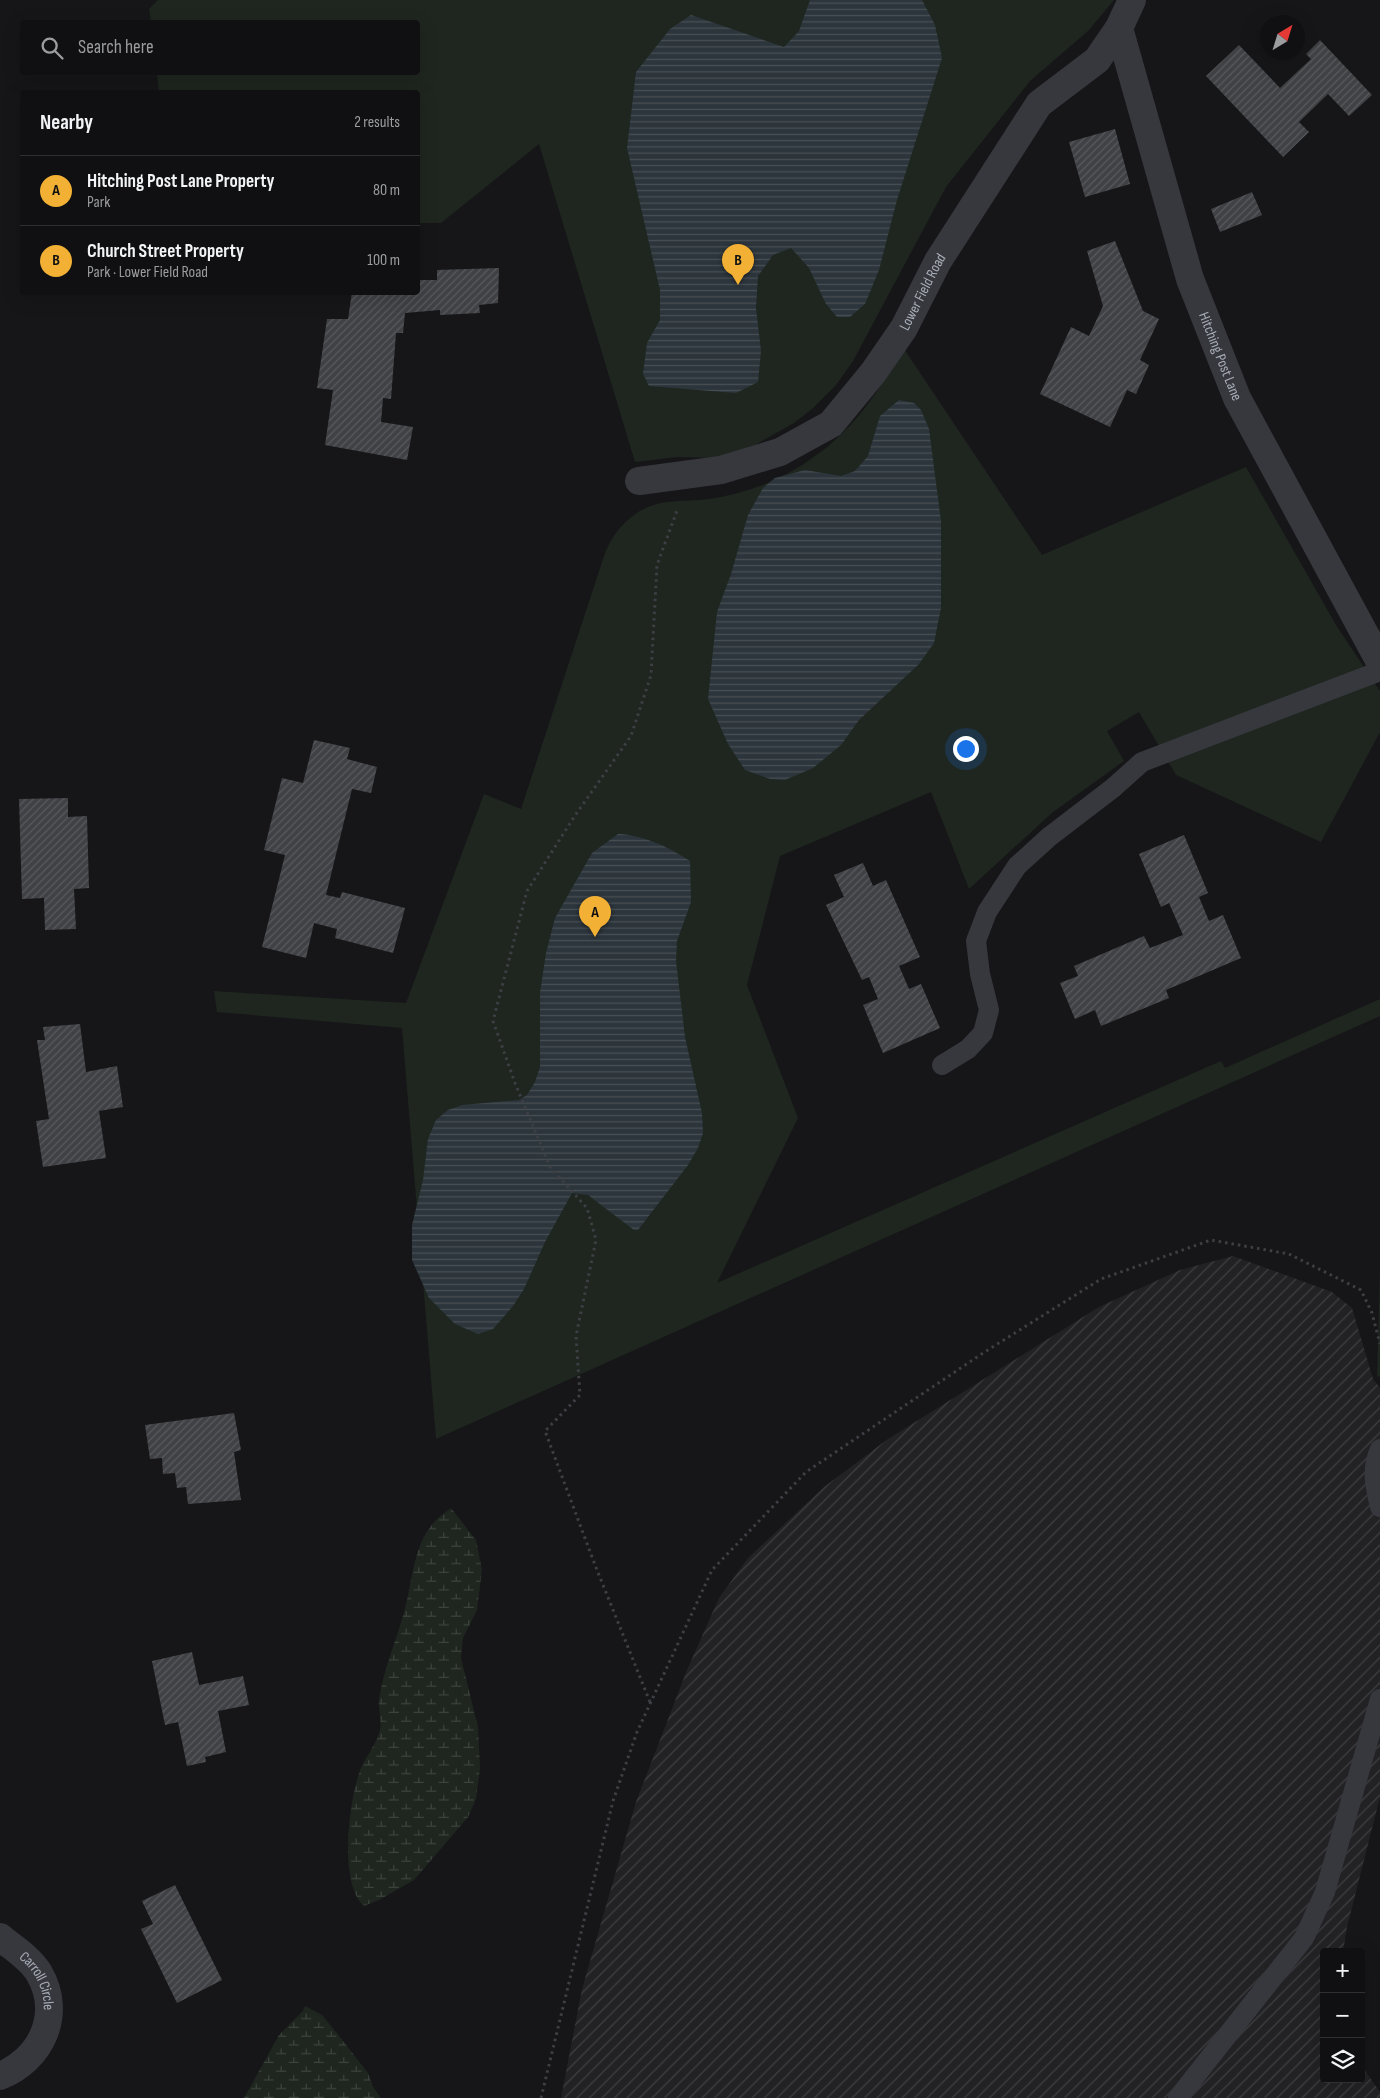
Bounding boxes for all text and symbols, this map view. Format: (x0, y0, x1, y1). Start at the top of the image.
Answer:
north arrow (1260, 15, 1305, 60)
search box (20, 20, 420, 75)
icon: search (38, 34, 66, 62)
text: Search here (78, 36, 154, 59)
text: Nearby (40, 110, 93, 135)
text: 2 results (354, 113, 400, 132)
text: Hitching Post Lane Property (87, 170, 275, 193)
text: A (52, 181, 60, 200)
text: 80 m (373, 181, 400, 200)
text: Park (87, 193, 110, 212)
text: Church Street Property (87, 240, 244, 263)
pin: B (722, 244, 754, 285)
street label: Lower Field Road (895, 250, 950, 334)
text: B (52, 251, 60, 270)
text: 100 m (367, 251, 400, 270)
text: Park · Lower Field Road (87, 263, 208, 282)
street label: Hitching Post Lane (1194, 309, 1246, 404)
your location (953, 736, 979, 762)
pin: A (579, 896, 611, 937)
street label: Carroll Circle (15, 1947, 58, 2010)
map controls (1320, 1948, 1365, 2083)
button: + (1320, 1948, 1365, 1993)
button: − (1320, 1993, 1365, 2038)
button: layers (1320, 2038, 1365, 2083)

